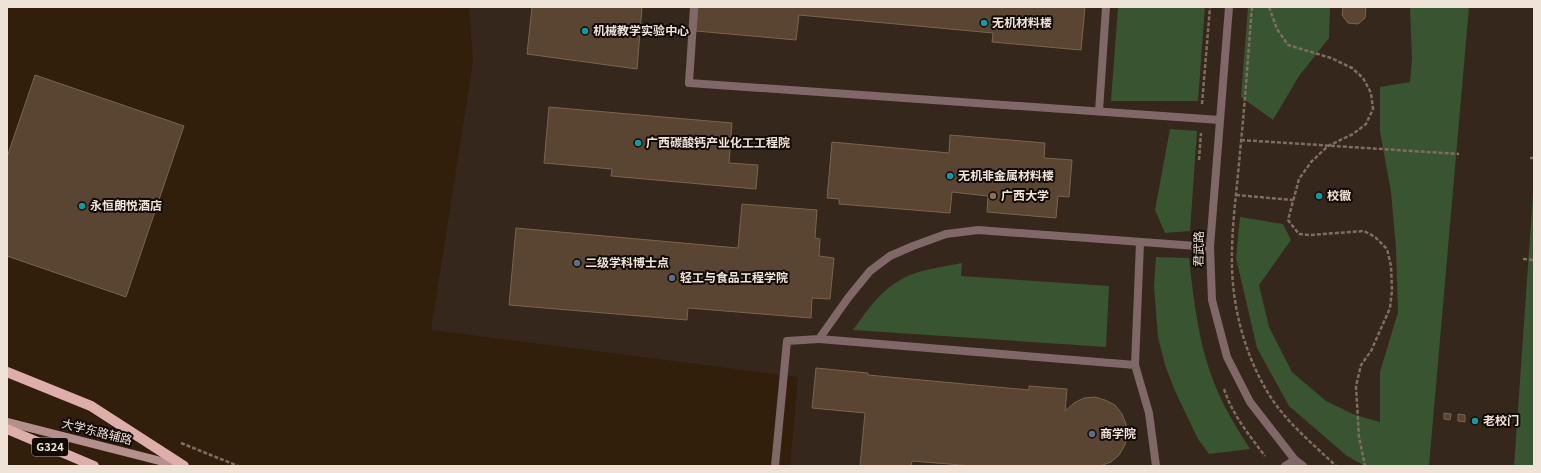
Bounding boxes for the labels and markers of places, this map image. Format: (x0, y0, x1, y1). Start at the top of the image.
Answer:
place label: 无机材料楼 (992, 13, 1052, 30)
marker: 无机材料楼 (979, 18, 989, 28)
place label: 机械教学实验中心 (593, 21, 689, 38)
marker: 机械教学实验中心 (580, 26, 590, 36)
place label: 广西碳酸钙产业化工工程院 (646, 133, 790, 150)
marker: 广西碳酸钙产业化工工程院 (633, 138, 643, 148)
place label: 无机非金属材料楼 (958, 166, 1054, 183)
marker: 无机非金属材料楼 (945, 171, 955, 181)
place label: 广西大学 (1001, 186, 1049, 203)
place label: 校徽 (1327, 186, 1352, 203)
marker: 广西大学 (988, 191, 998, 201)
marker: 校徽 (1314, 191, 1324, 201)
place label: 永恒朗悦酒店 (90, 196, 162, 213)
marker: 永恒朗悦酒店 (77, 201, 87, 211)
place label: 二级学科博士点 (585, 253, 669, 270)
marker: 二级学科博士点 (572, 258, 582, 268)
place label: 轻工与食品工程学院 (680, 268, 788, 285)
marker: 轻工与食品工程学院 (667, 273, 677, 283)
place label: 老校门 (1483, 411, 1519, 428)
marker: 老校门 (1470, 416, 1480, 426)
place label: 商学院 (1100, 424, 1136, 441)
marker: 商学院 (1087, 429, 1097, 439)

